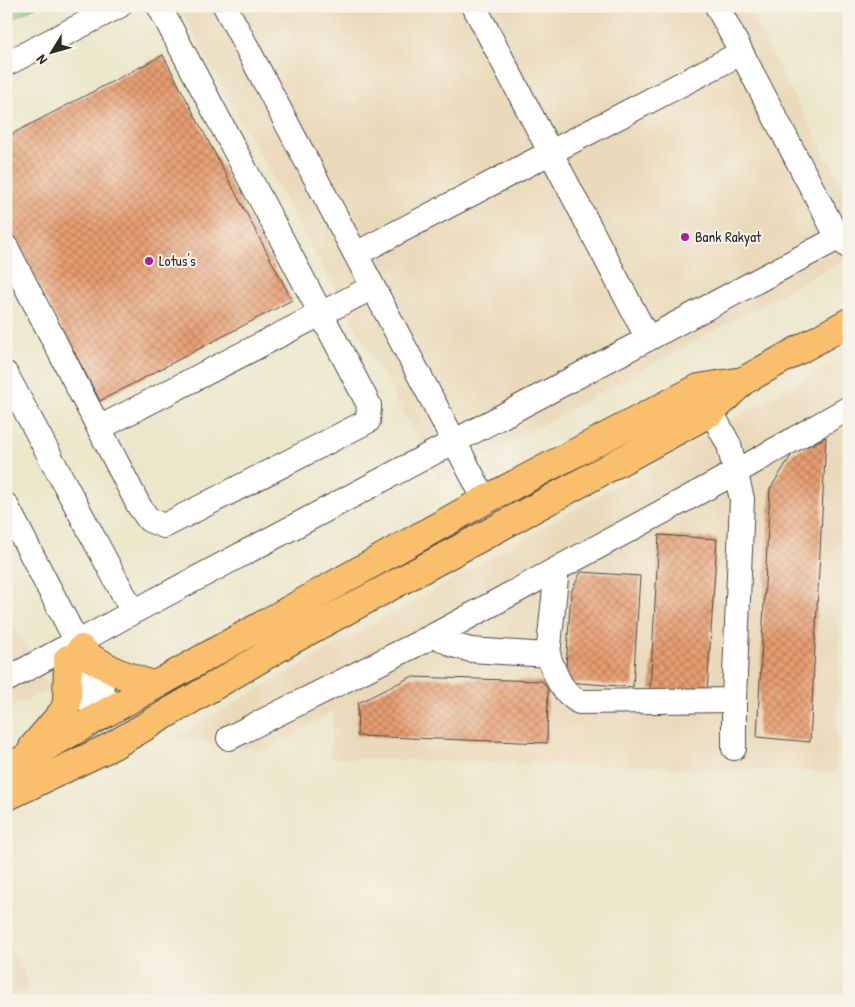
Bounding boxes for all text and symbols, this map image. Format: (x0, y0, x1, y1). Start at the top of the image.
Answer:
north arrow (28, 28, 78, 78)
text: N (31, 51, 51, 69)
place label: Bank Rakyat (695, 226, 762, 247)
marker: Bank Rakyat (679, 231, 691, 243)
place label: Lotus's (159, 250, 196, 271)
marker: Lotus's (143, 255, 155, 267)

